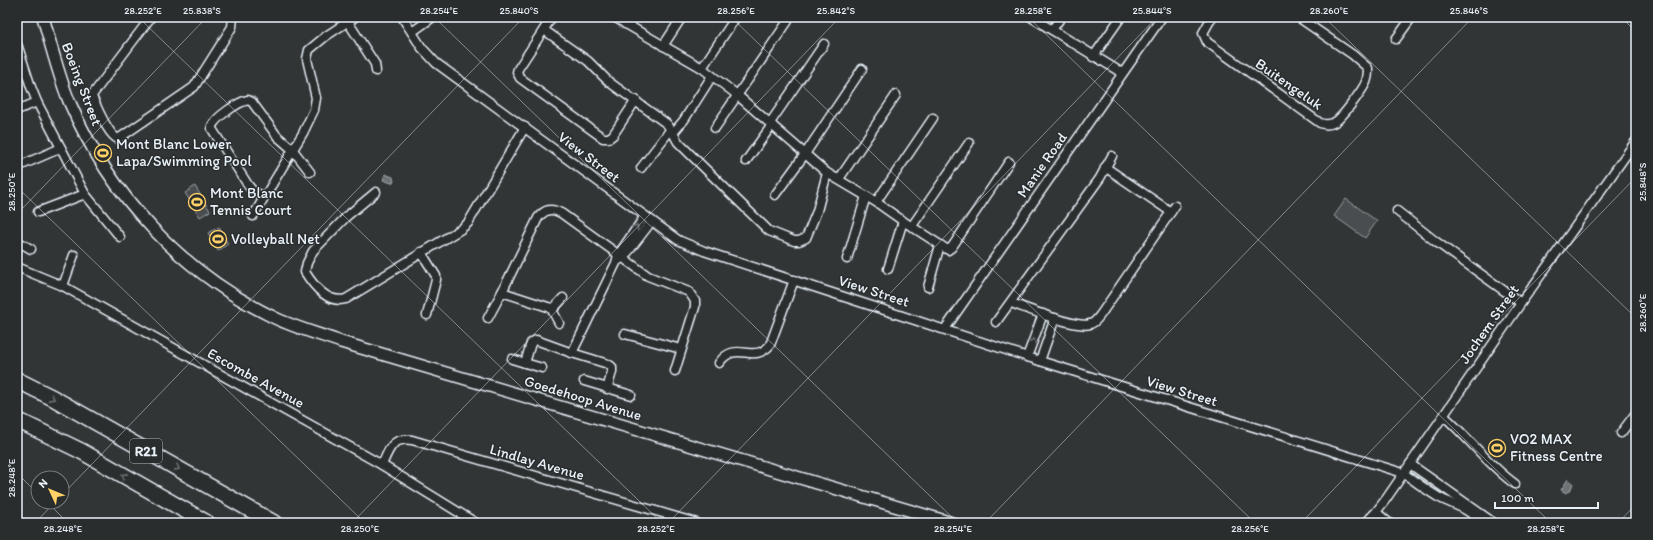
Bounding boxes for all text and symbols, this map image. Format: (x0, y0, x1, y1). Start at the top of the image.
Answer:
text: 28.252°E (124, 4, 162, 17)
text: 25.838°S (183, 4, 221, 17)
text: 28.254°E (420, 4, 459, 17)
text: 25.840°S (499, 4, 539, 17)
text: 28.256°E (717, 4, 755, 17)
text: 25.842°S (817, 4, 856, 17)
text: 28.258°E (1014, 4, 1052, 17)
text: 25.844°S (1132, 4, 1172, 17)
text: 28.260°E (1310, 4, 1349, 17)
text: 25.846°S (1450, 4, 1489, 17)
street label: Boeing Street (58, 40, 106, 129)
street label: Buitengeluk (1252, 54, 1326, 114)
street label: View Street (554, 128, 624, 186)
street label: Manie Road (1013, 128, 1071, 201)
place label: Mont Blanc Lower Lapa/Swimming Pool (116, 135, 252, 170)
sports icon: Mont Blanc Lower Lapa/Swimming Pool (93, 143, 113, 163)
text: 25.848°S (1636, 162, 1649, 201)
text: 28.250°E (5, 172, 18, 211)
place label: Mont Blanc Tennis Court (210, 184, 292, 219)
sports icon: Mont Blanc Tennis Court (187, 192, 207, 212)
one-way arrow (631, 225, 638, 232)
sports icon: Volleyball Net (208, 229, 228, 249)
place label: Volleyball Net (231, 230, 320, 248)
street label: View Street (836, 271, 912, 311)
street label: Jochem Street (1455, 281, 1523, 367)
text: 28.260°E (1636, 293, 1649, 332)
one-way arrow (1028, 338, 1036, 345)
street label: Escombe Avenue (204, 344, 308, 412)
street label: Goedehoop Avenue (522, 372, 644, 424)
street label: View Street (1144, 372, 1220, 410)
one-way arrow (48, 393, 55, 400)
place label: VO2 MAX Fitness Centre (1510, 430, 1603, 465)
sports icon: VO2 MAX Fitness Centre (1487, 438, 1507, 458)
road number: R21 (130, 439, 162, 463)
street label: Lindlay Avenue (488, 440, 586, 484)
text: 28.248°E (5, 458, 18, 497)
one-way arrow (173, 464, 180, 471)
north arrow (30, 470, 70, 510)
one-way arrow (121, 473, 128, 480)
text: N (36, 476, 50, 491)
scale bar (1495, 484, 1598, 510)
text: 100 m (1501, 491, 1534, 505)
text: 28.248°E (44, 522, 83, 535)
text: 28.250°E (341, 522, 380, 535)
text: 28.252°E (637, 522, 675, 535)
text: 28.254°E (934, 522, 973, 535)
text: 28.256°E (1231, 522, 1269, 535)
text: 28.258°E (1527, 522, 1565, 535)

